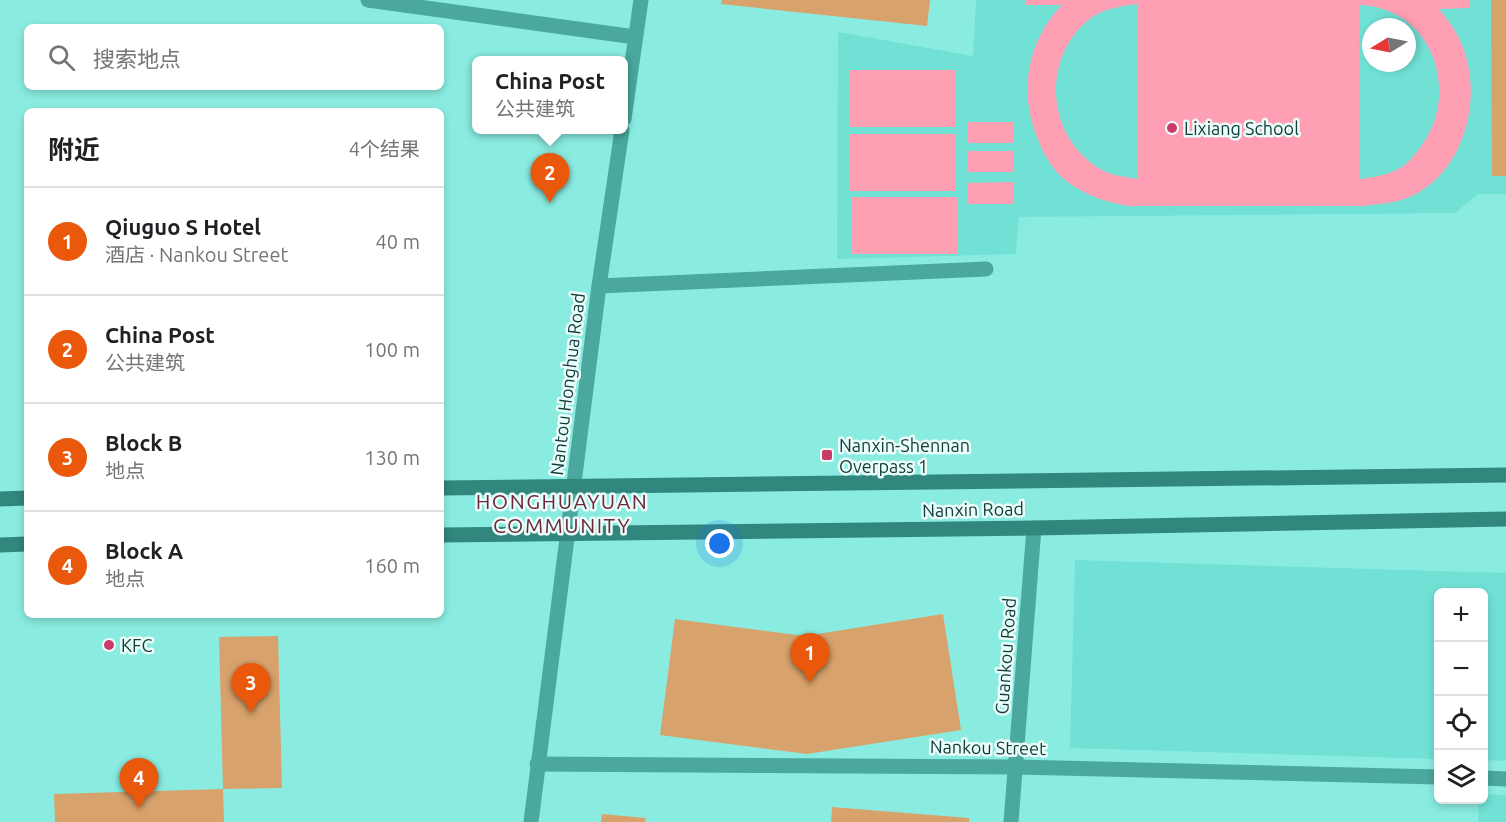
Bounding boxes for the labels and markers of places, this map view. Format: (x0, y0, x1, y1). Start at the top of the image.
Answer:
place label: Lixiang School (1184, 118, 1299, 138)
marker: Lixiang School (1165, 121, 1179, 135)
pin: 2 (530, 154, 570, 203)
place label: Nanxin-Shennan Overpass 1 (839, 435, 970, 476)
marker: Nanxin-Shennan Overpass 1 (820, 448, 834, 462)
pin: 1 (790, 634, 830, 683)
place label: KFC (121, 635, 152, 655)
marker: KFC (102, 638, 116, 652)
pin: 3 (232, 664, 270, 713)
pin: 4 (120, 758, 158, 808)

